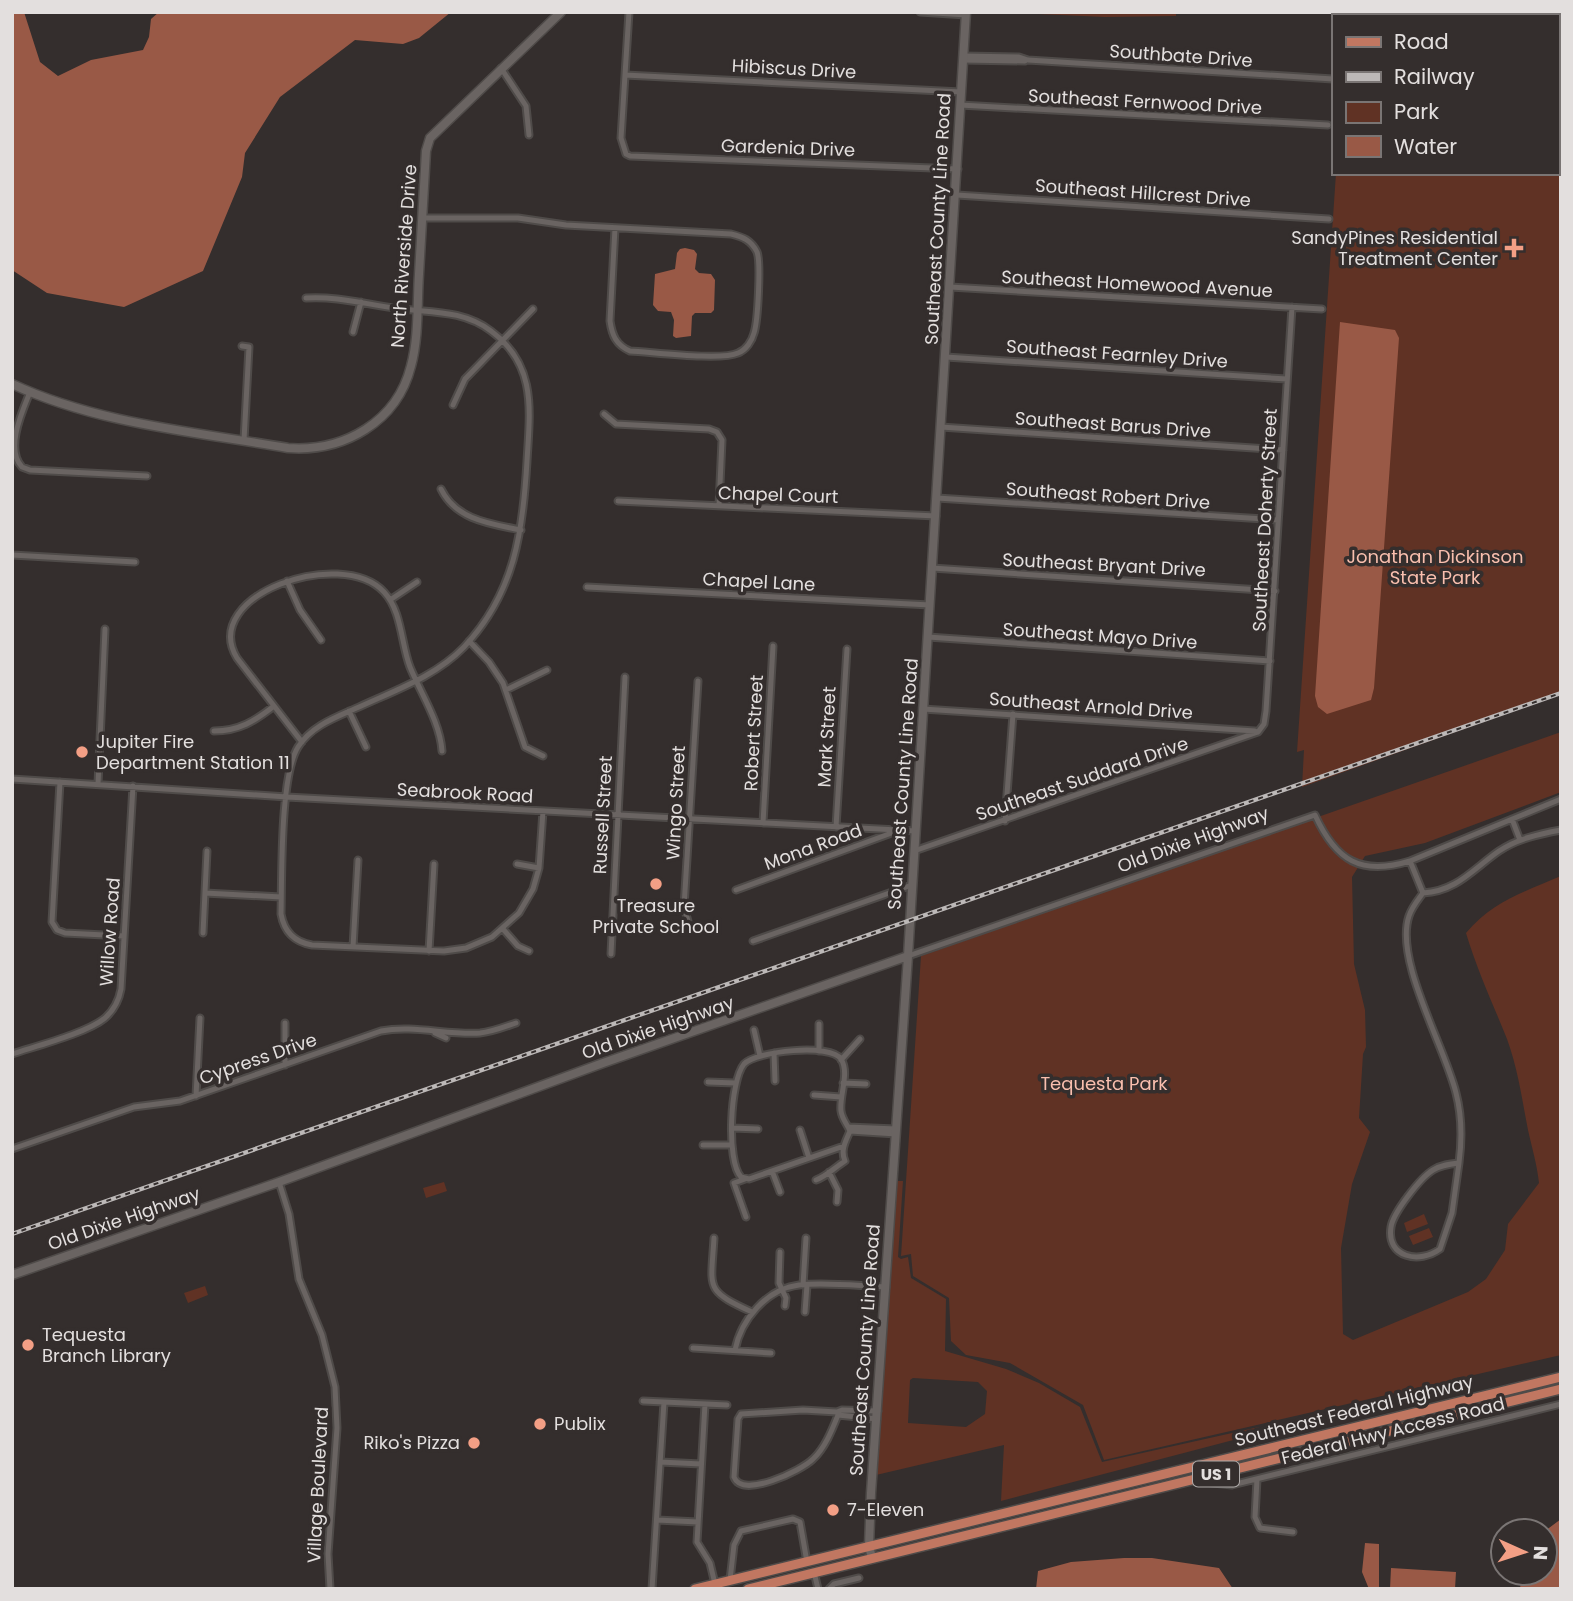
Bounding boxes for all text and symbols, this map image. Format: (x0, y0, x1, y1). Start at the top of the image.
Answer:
legend (1332, 14, 1559, 175)
text: Road (1394, 27, 1449, 56)
street label: Southbate Drive (1109, 38, 1254, 73)
street label: Hibiscus Drive (731, 53, 857, 84)
text: Railway (1394, 62, 1475, 91)
street label: Southeast Fernwood Drive (1027, 83, 1263, 120)
street label: Southeast County Line Road (918, 92, 957, 346)
text: Park (1394, 97, 1439, 126)
text: Water (1394, 132, 1457, 161)
street label: Gardenia Drive (720, 133, 856, 162)
street label: North Riverside Drive (385, 163, 422, 349)
street label: Southeast Hillcrest Drive (1034, 172, 1252, 213)
place label: SandyPines Residential Treatment Center (1291, 225, 1498, 271)
marker: SandyPines Residential Treatment Center (1504, 238, 1524, 258)
street label: Southeast Homewood Avenue (1001, 264, 1273, 303)
street label: Southeast Fearnley Drive (1005, 333, 1229, 374)
street label: Southeast Barus Drive (1014, 405, 1212, 444)
street label: Southeast Doherty Street (1246, 408, 1283, 632)
street label: Southeast Robert Drive (1005, 476, 1211, 515)
street label: Chapel Court (717, 480, 839, 509)
park label: Jonathan Dickinson State Park (1346, 544, 1524, 590)
street label: Southeast Bryant Drive (1002, 547, 1206, 582)
street label: Chapel Lane (702, 566, 816, 597)
street label: Southeast Mayo Drive (1002, 616, 1198, 655)
street label: Southeast County Line Road (881, 657, 924, 911)
street label: Robert Street (738, 674, 769, 792)
street label: Mark Street (811, 686, 842, 788)
street label: Southeast Arnold Drive (988, 686, 1194, 725)
place label: Jupiter Fire Department Station 11 (96, 729, 290, 775)
street label: Southeast Suddard Drive (972, 730, 1191, 827)
marker: Jupiter Fire Department Station 11 (74, 744, 90, 760)
street label: Wingo Street (660, 745, 691, 861)
street label: Russell Street (587, 755, 618, 875)
street label: Seabrook Road (396, 776, 534, 809)
street label: Old Dixie Highway (1114, 801, 1272, 879)
street label: Mona Road (760, 817, 865, 876)
marker: Treasure Private School (648, 876, 664, 892)
street label: Willow Road (93, 877, 126, 987)
place label: Treasure Private School (593, 893, 719, 939)
street label: Old Dixie Highway (578, 990, 737, 1065)
street label: Cypress Drive (196, 1027, 320, 1090)
park label: Tequesta Park (1040, 1071, 1168, 1096)
street label: Old Dixie Highway (44, 1181, 203, 1256)
street label: Southeast County Line Road (843, 1223, 886, 1477)
place label: Tequesta Branch Library (42, 1322, 171, 1368)
marker: Tequesta Branch Library (20, 1337, 36, 1353)
street label: Southeast Federal Highway (1232, 1369, 1476, 1452)
street label: Federal Hwy Access Road (1279, 1391, 1507, 1470)
street label: Village Boulevard (301, 1406, 334, 1564)
place label: Publix (554, 1411, 606, 1436)
marker: Publix (532, 1416, 548, 1432)
place label: Riko's Pizza (363, 1430, 460, 1455)
marker: Riko's Pizza (466, 1435, 482, 1451)
road number: US 1 (1193, 1462, 1239, 1486)
place label: 7-Eleven (847, 1497, 924, 1522)
marker: 7-Eleven (825, 1502, 841, 1518)
north arrow (1489, 1517, 1559, 1587)
text: N (1527, 1545, 1554, 1561)

